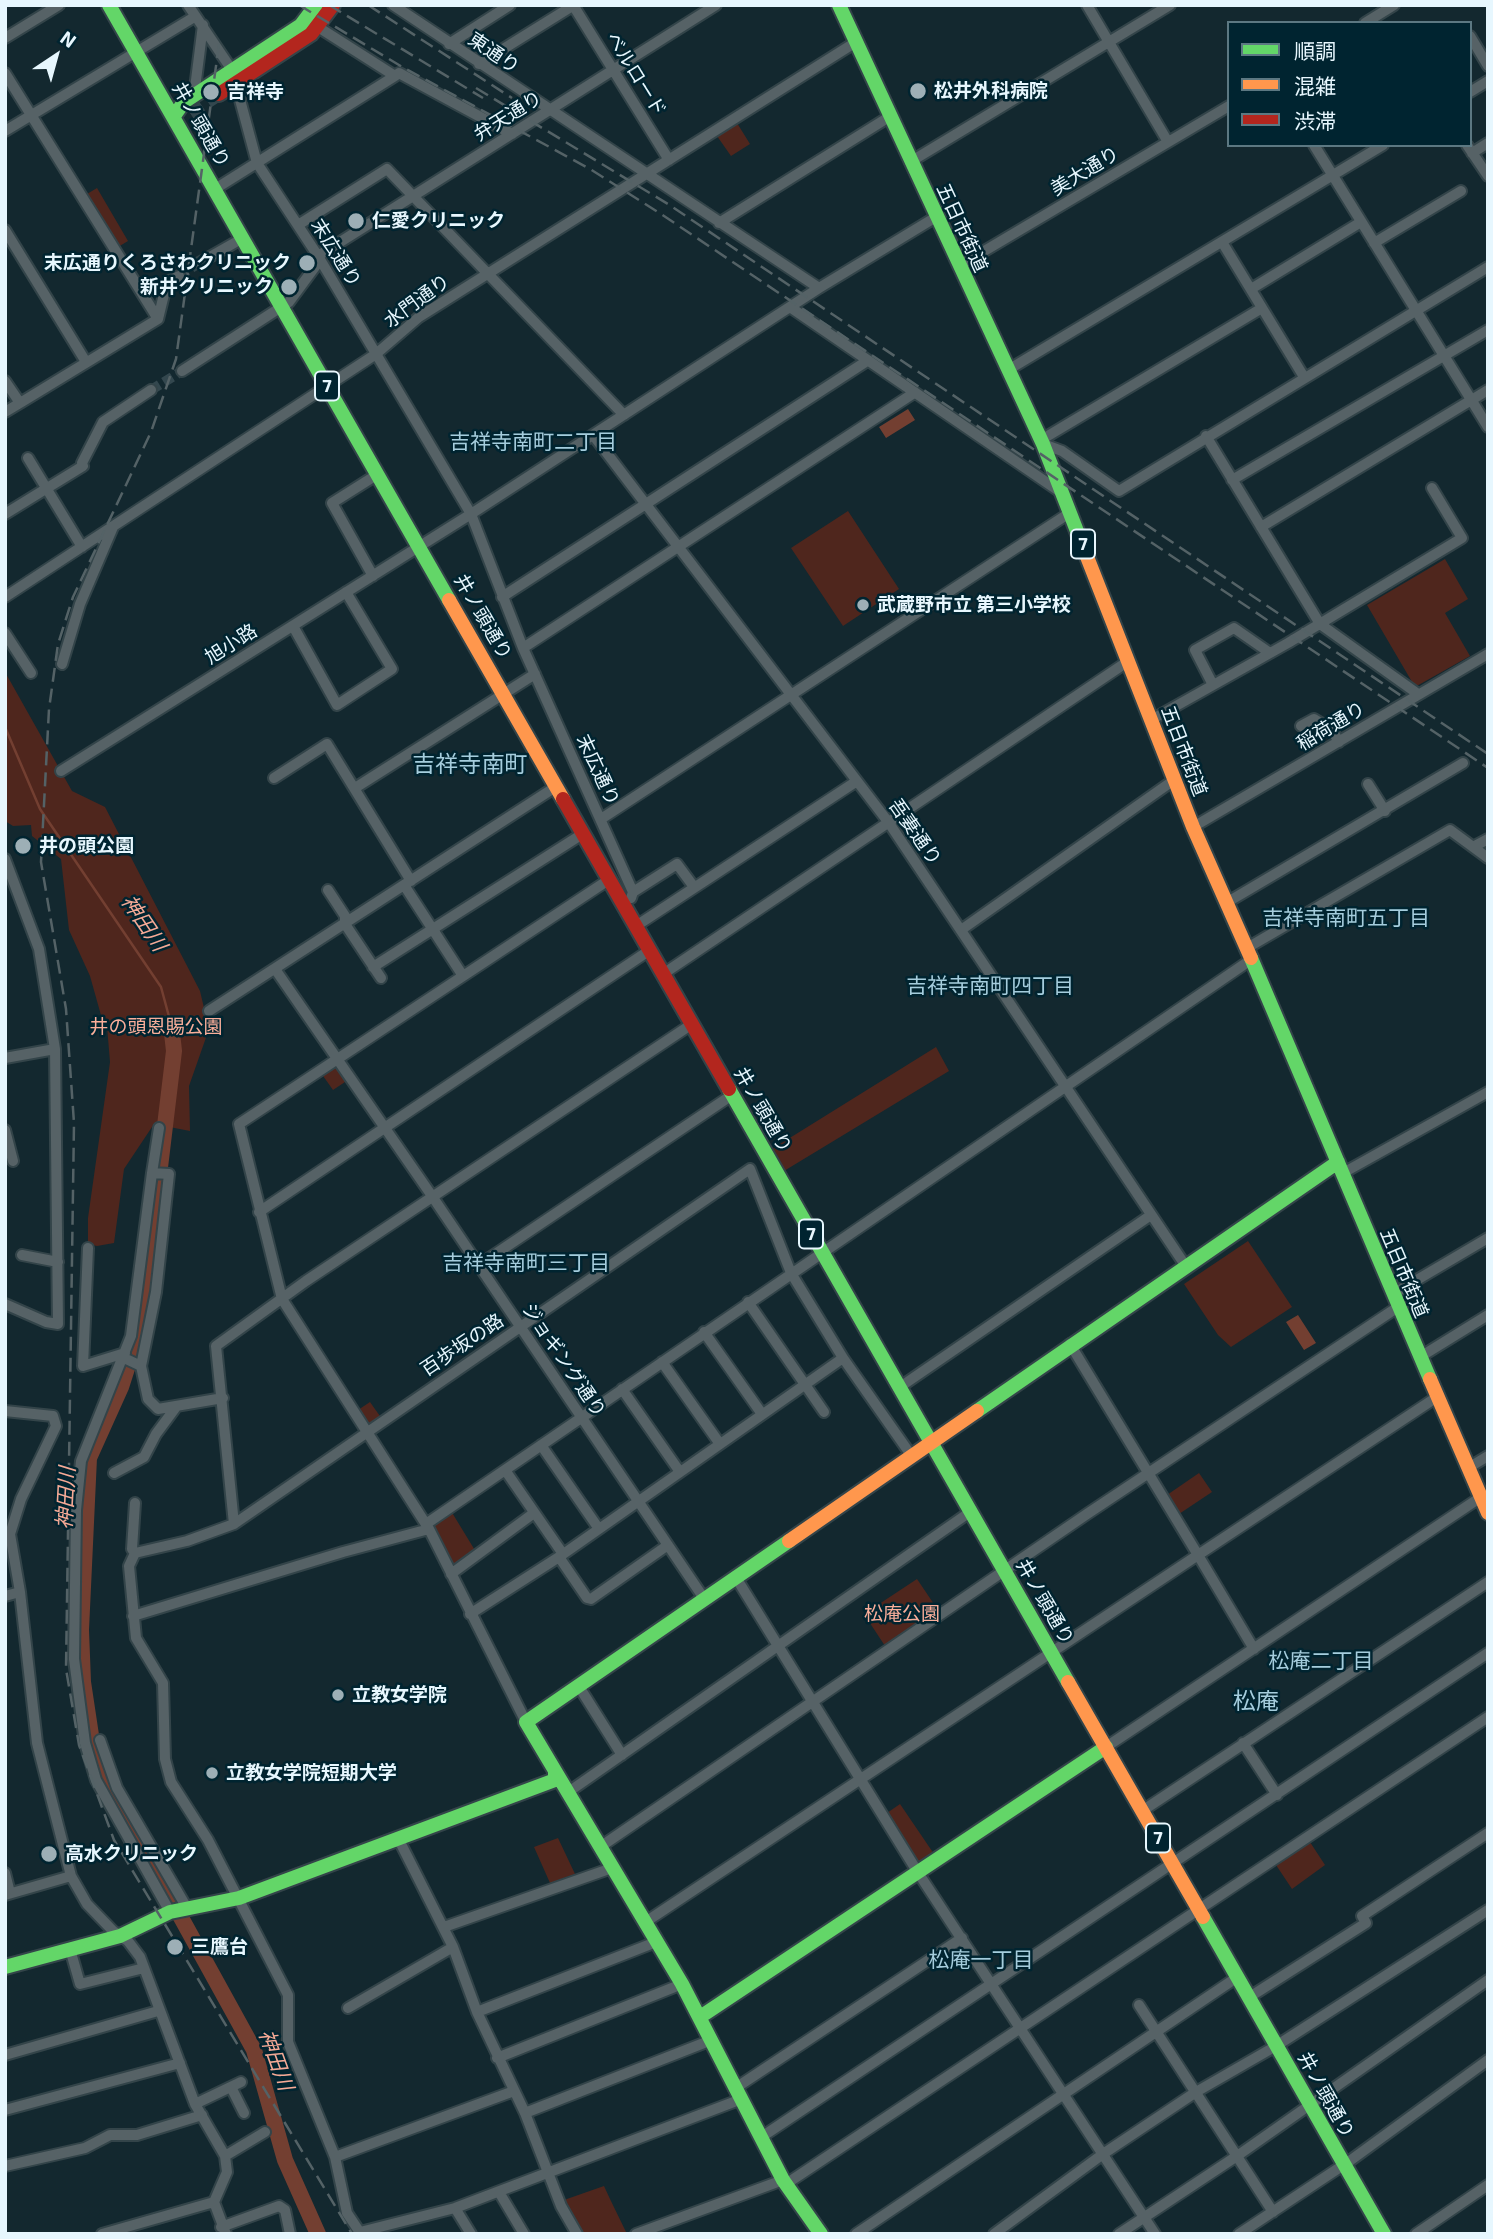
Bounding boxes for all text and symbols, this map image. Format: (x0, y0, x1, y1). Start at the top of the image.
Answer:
north arrow (21, 21, 91, 91)
legend (1227, 21, 1472, 147)
text: N (56, 25, 81, 52)
street label: 東通り (464, 28, 524, 78)
street label: ベルロード (601, 28, 671, 120)
text: 順調 (1294, 38, 1336, 63)
text: 混雑 (1294, 73, 1336, 98)
street label: 井ノ頭通り (167, 78, 235, 172)
place label: 松井外科病院 (934, 80, 1048, 102)
place label: 吉祥寺 (227, 81, 284, 103)
marker: 松井外科病院 (908, 81, 928, 101)
marker: 吉祥寺 (201, 82, 221, 102)
street label: 弁天通り (470, 86, 546, 146)
text: 渋滞 (1294, 108, 1336, 133)
street label: 美大通り (1047, 142, 1123, 200)
street label: 五日市街道 (932, 180, 992, 276)
place label: 仁愛クリニック (372, 210, 505, 232)
marker: 仁愛クリニック (346, 211, 366, 231)
street label: 末広通り (306, 215, 366, 291)
place label: 末広通りくろさわクリニック (44, 252, 291, 274)
marker: 末広通りくろさわクリニック (297, 253, 317, 273)
street label: 水門通り (380, 269, 454, 333)
place label: 新井クリニック (140, 276, 273, 298)
marker: 新井クリニック (279, 277, 299, 297)
road number: 7 (315, 372, 339, 400)
district label: 吉祥寺南町二丁目 (449, 429, 617, 455)
road number: 7 (1071, 530, 1095, 558)
street label: 井ノ頭通り (449, 570, 517, 664)
place label: 武蔵野市立 第三小学校 (877, 594, 1071, 616)
marker: 武蔵野市立 第三小学校 (855, 597, 871, 613)
street label: 旭小路 (201, 619, 261, 669)
street label: 稲荷通り (1293, 697, 1369, 755)
street label: 五日市街道 (1156, 703, 1212, 799)
street label: 末広通り (572, 731, 624, 809)
district label: 吉祥寺南町 (413, 750, 527, 778)
street label: 吾妻通り (884, 794, 946, 870)
place label: 井の頭公園 (39, 835, 134, 857)
marker: 井の頭公園 (13, 836, 33, 856)
water label: 神田川 (116, 890, 172, 956)
district label: 吉祥寺南町五丁目 (1262, 905, 1430, 931)
district label: 吉祥寺南町四丁目 (906, 973, 1074, 999)
park label: 井の頭恩賜公園 (90, 1016, 222, 1038)
street label: 井ノ頭通り (729, 1063, 797, 1157)
road number: 7 (799, 1219, 823, 1248)
street label: 五日市街道 (1375, 1225, 1433, 1321)
district label: 吉祥寺南町三丁目 (442, 1250, 610, 1276)
street label: ジョギング通り (517, 1298, 611, 1422)
street label: 百歩坂の路 (416, 1309, 508, 1381)
water label: 神田川 (52, 1466, 80, 1530)
street label: 井ノ頭通り (1011, 1555, 1079, 1649)
park label: 松庵公園 (864, 1603, 940, 1625)
district label: 松庵二丁目 (1269, 1648, 1373, 1674)
place label: 立教女学院 (352, 1684, 447, 1706)
marker: 立教女学院 (330, 1687, 346, 1703)
district label: 松庵 (1233, 1687, 1279, 1715)
place label: 立教女学院短期大学 (226, 1762, 397, 1784)
marker: 立教女学院短期大学 (204, 1765, 220, 1781)
road number: 7 (1146, 1824, 1170, 1852)
place label: 高水クリニック (65, 1843, 198, 1865)
marker: 高水クリニック (39, 1844, 59, 1864)
place label: 三鷹台 (191, 1936, 248, 1958)
marker: 三鷹台 (165, 1937, 185, 1957)
district label: 松庵一丁目 (929, 1947, 1033, 1973)
water label: 神田川 (253, 2026, 299, 2094)
street label: 井ノ頭通り (1293, 2048, 1359, 2142)

